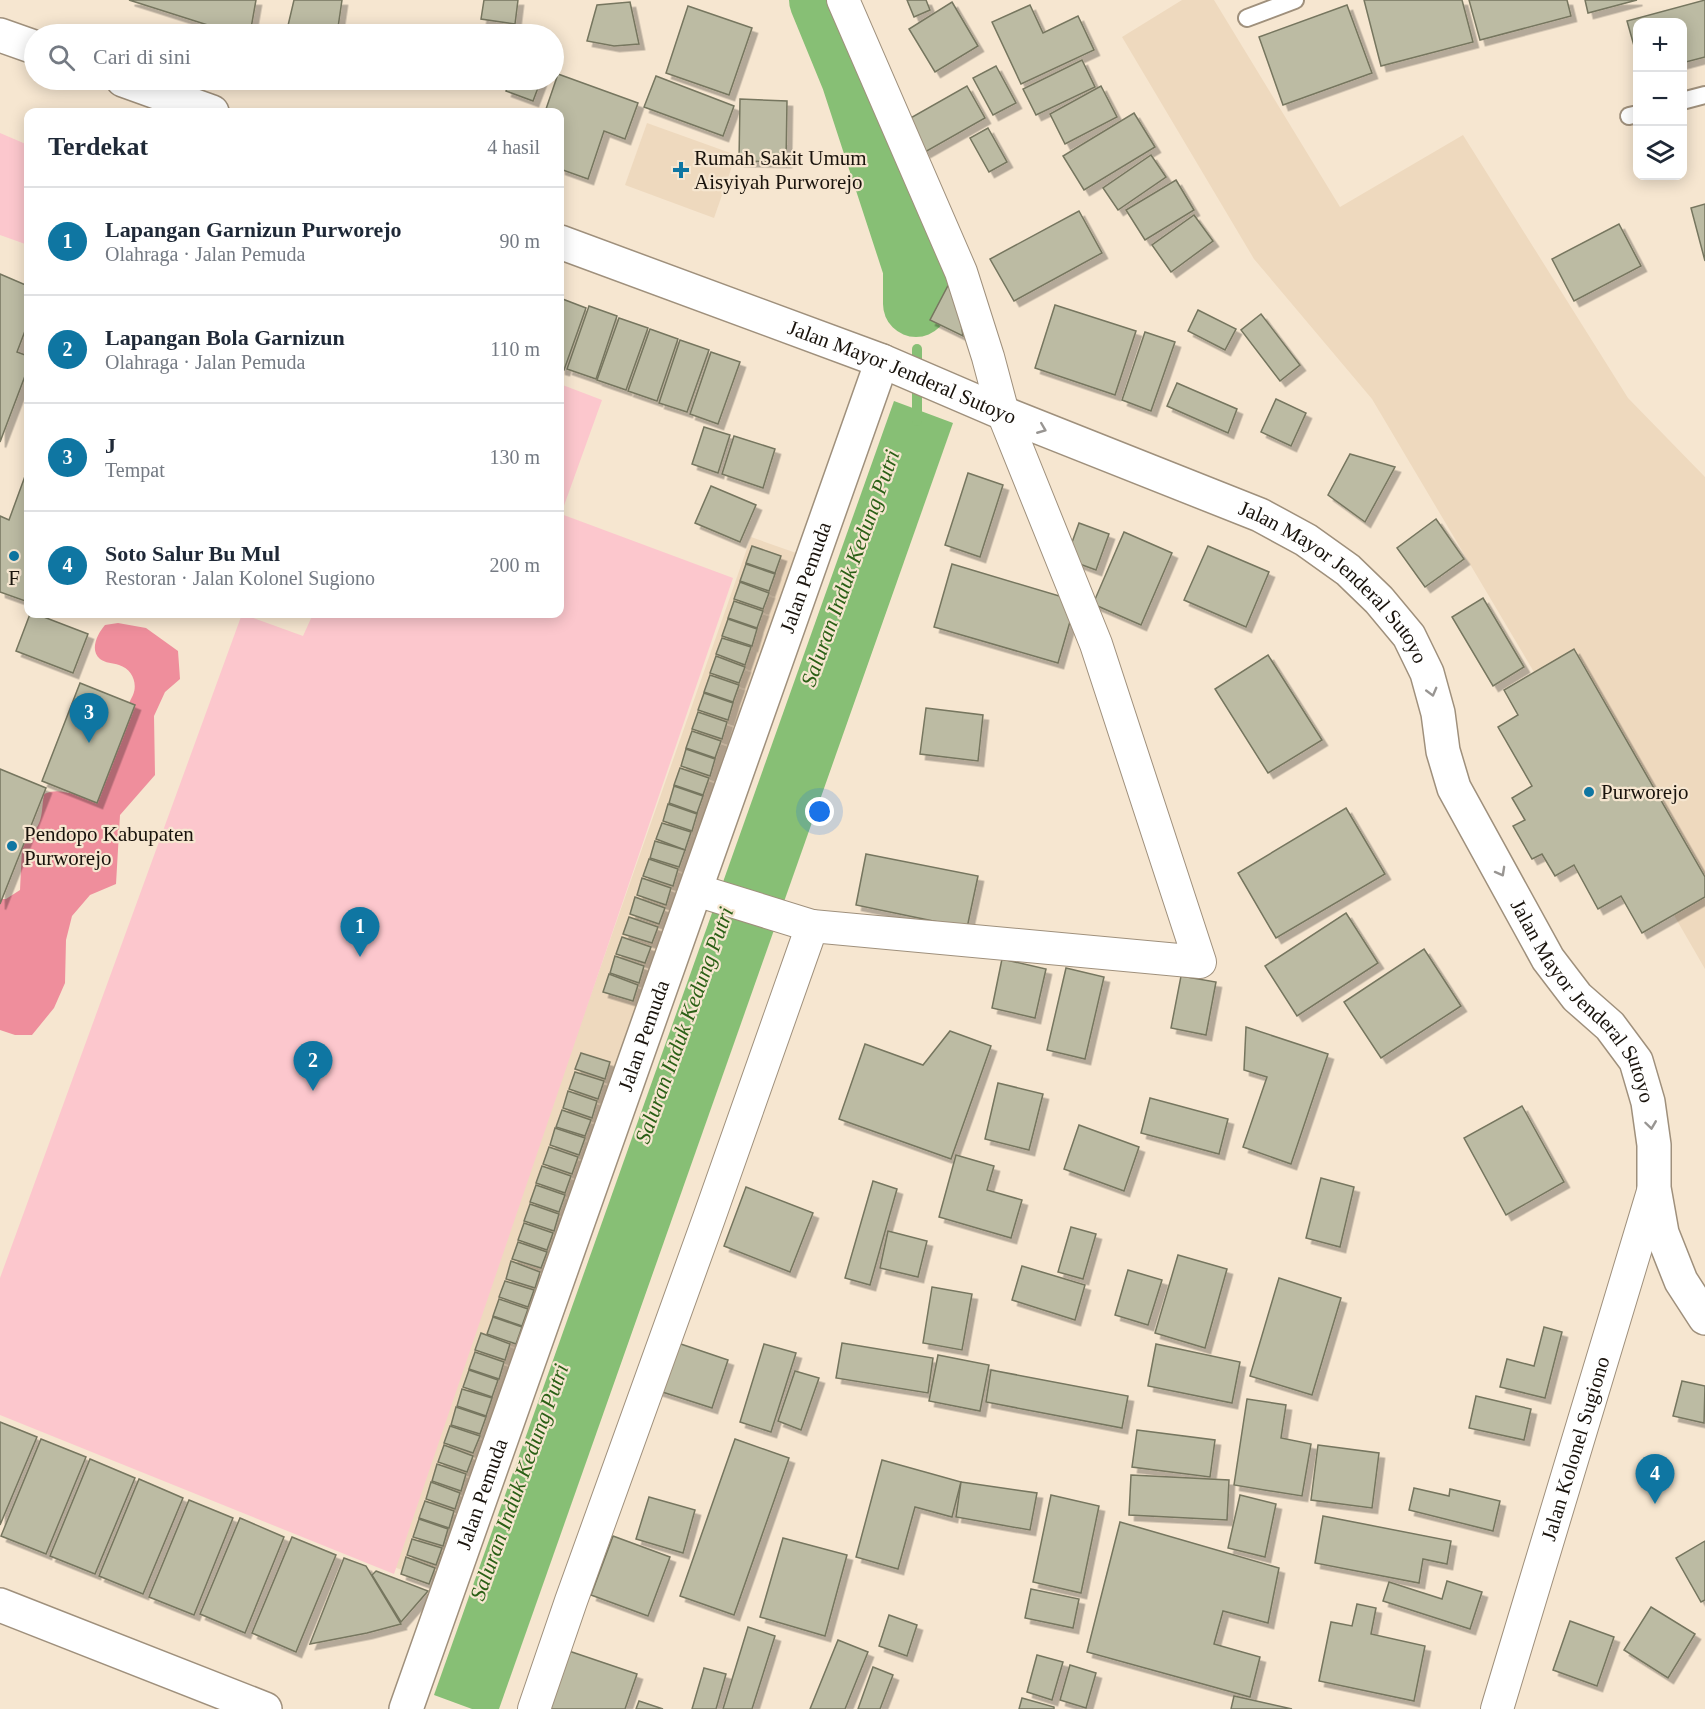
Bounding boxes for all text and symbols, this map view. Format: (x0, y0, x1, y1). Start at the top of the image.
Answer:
map controls (1633, 18, 1687, 180)
button: + (1633, 18, 1687, 72)
search box (24, 24, 564, 90)
icon: search (45, 41, 78, 74)
text: Cari di sini (93, 44, 191, 69)
button: − (1633, 72, 1687, 126)
button: layers (1633, 126, 1687, 180)
text: Terdekat (48, 132, 148, 161)
text: 4 hasil (487, 136, 540, 158)
place label: Rumah Sakit Umum Aisyiyah Purworejo (694, 146, 867, 194)
marker: Rumah Sakit Umum Aisyiyah Purworejo (672, 161, 690, 179)
text: Lapangan Garnizun Purworejo (105, 217, 402, 242)
text: 1 (63, 230, 73, 252)
text: 90 m (499, 230, 540, 252)
text: Olahraga · Jalan Pemuda (105, 243, 305, 265)
street label: Jalan Mayor Jenderal Sutoyo (784, 315, 1020, 429)
text: Lapangan Bola Garnizun (105, 325, 345, 350)
text: 2 (63, 338, 73, 360)
text: 110 m (490, 338, 540, 360)
text: Olahraga · Jalan Pemuda (105, 351, 305, 373)
one-way arrow (1036, 422, 1047, 434)
text: J (105, 433, 116, 458)
text: 3 (63, 446, 73, 468)
text: 130 m (489, 446, 540, 468)
water label: Saluran Induk Kedung Putri (796, 446, 904, 690)
text: Tempat (105, 459, 165, 481)
street label: Jalan Mayor Jenderal Sutoyo (1235, 496, 1432, 667)
street label: Jalan Pemuda (775, 518, 836, 636)
text: Soto Salur Bu Mul (105, 541, 280, 566)
marker: F (7, 549, 21, 563)
text: 4 (63, 554, 73, 576)
text: 200 m (489, 554, 540, 576)
place label: F (8, 566, 20, 590)
text: Restoran · Jalan Kolonel Sugiono (105, 567, 375, 589)
one-way arrow (1425, 687, 1438, 697)
pin: 3 (70, 694, 109, 743)
place label: Purworejo (1601, 780, 1689, 804)
marker: Purworejo (1582, 785, 1596, 799)
your location (805, 797, 834, 826)
place label: Pendopo Kabupaten Purworejo (24, 822, 194, 870)
marker: Pendopo Kabupaten Purworejo (5, 839, 19, 853)
one-way arrow (1494, 866, 1505, 877)
street label: Jalan Mayor Jenderal Sutoyo (1505, 895, 1660, 1105)
water label: Saluran Induk Kedung Putri (630, 903, 738, 1147)
pin: 1 (340, 908, 380, 957)
street label: Jalan Pemuda (613, 976, 675, 1094)
pin: 2 (294, 1042, 332, 1091)
one-way arrow (1645, 1120, 1657, 1130)
street label: Jalan Kolonel Sugiono (1536, 1353, 1615, 1544)
water label: Saluran Induk Kedung Putri (465, 1360, 573, 1604)
street label: Jalan Pemuda (451, 1435, 513, 1553)
pin: 4 (1636, 1454, 1674, 1504)

